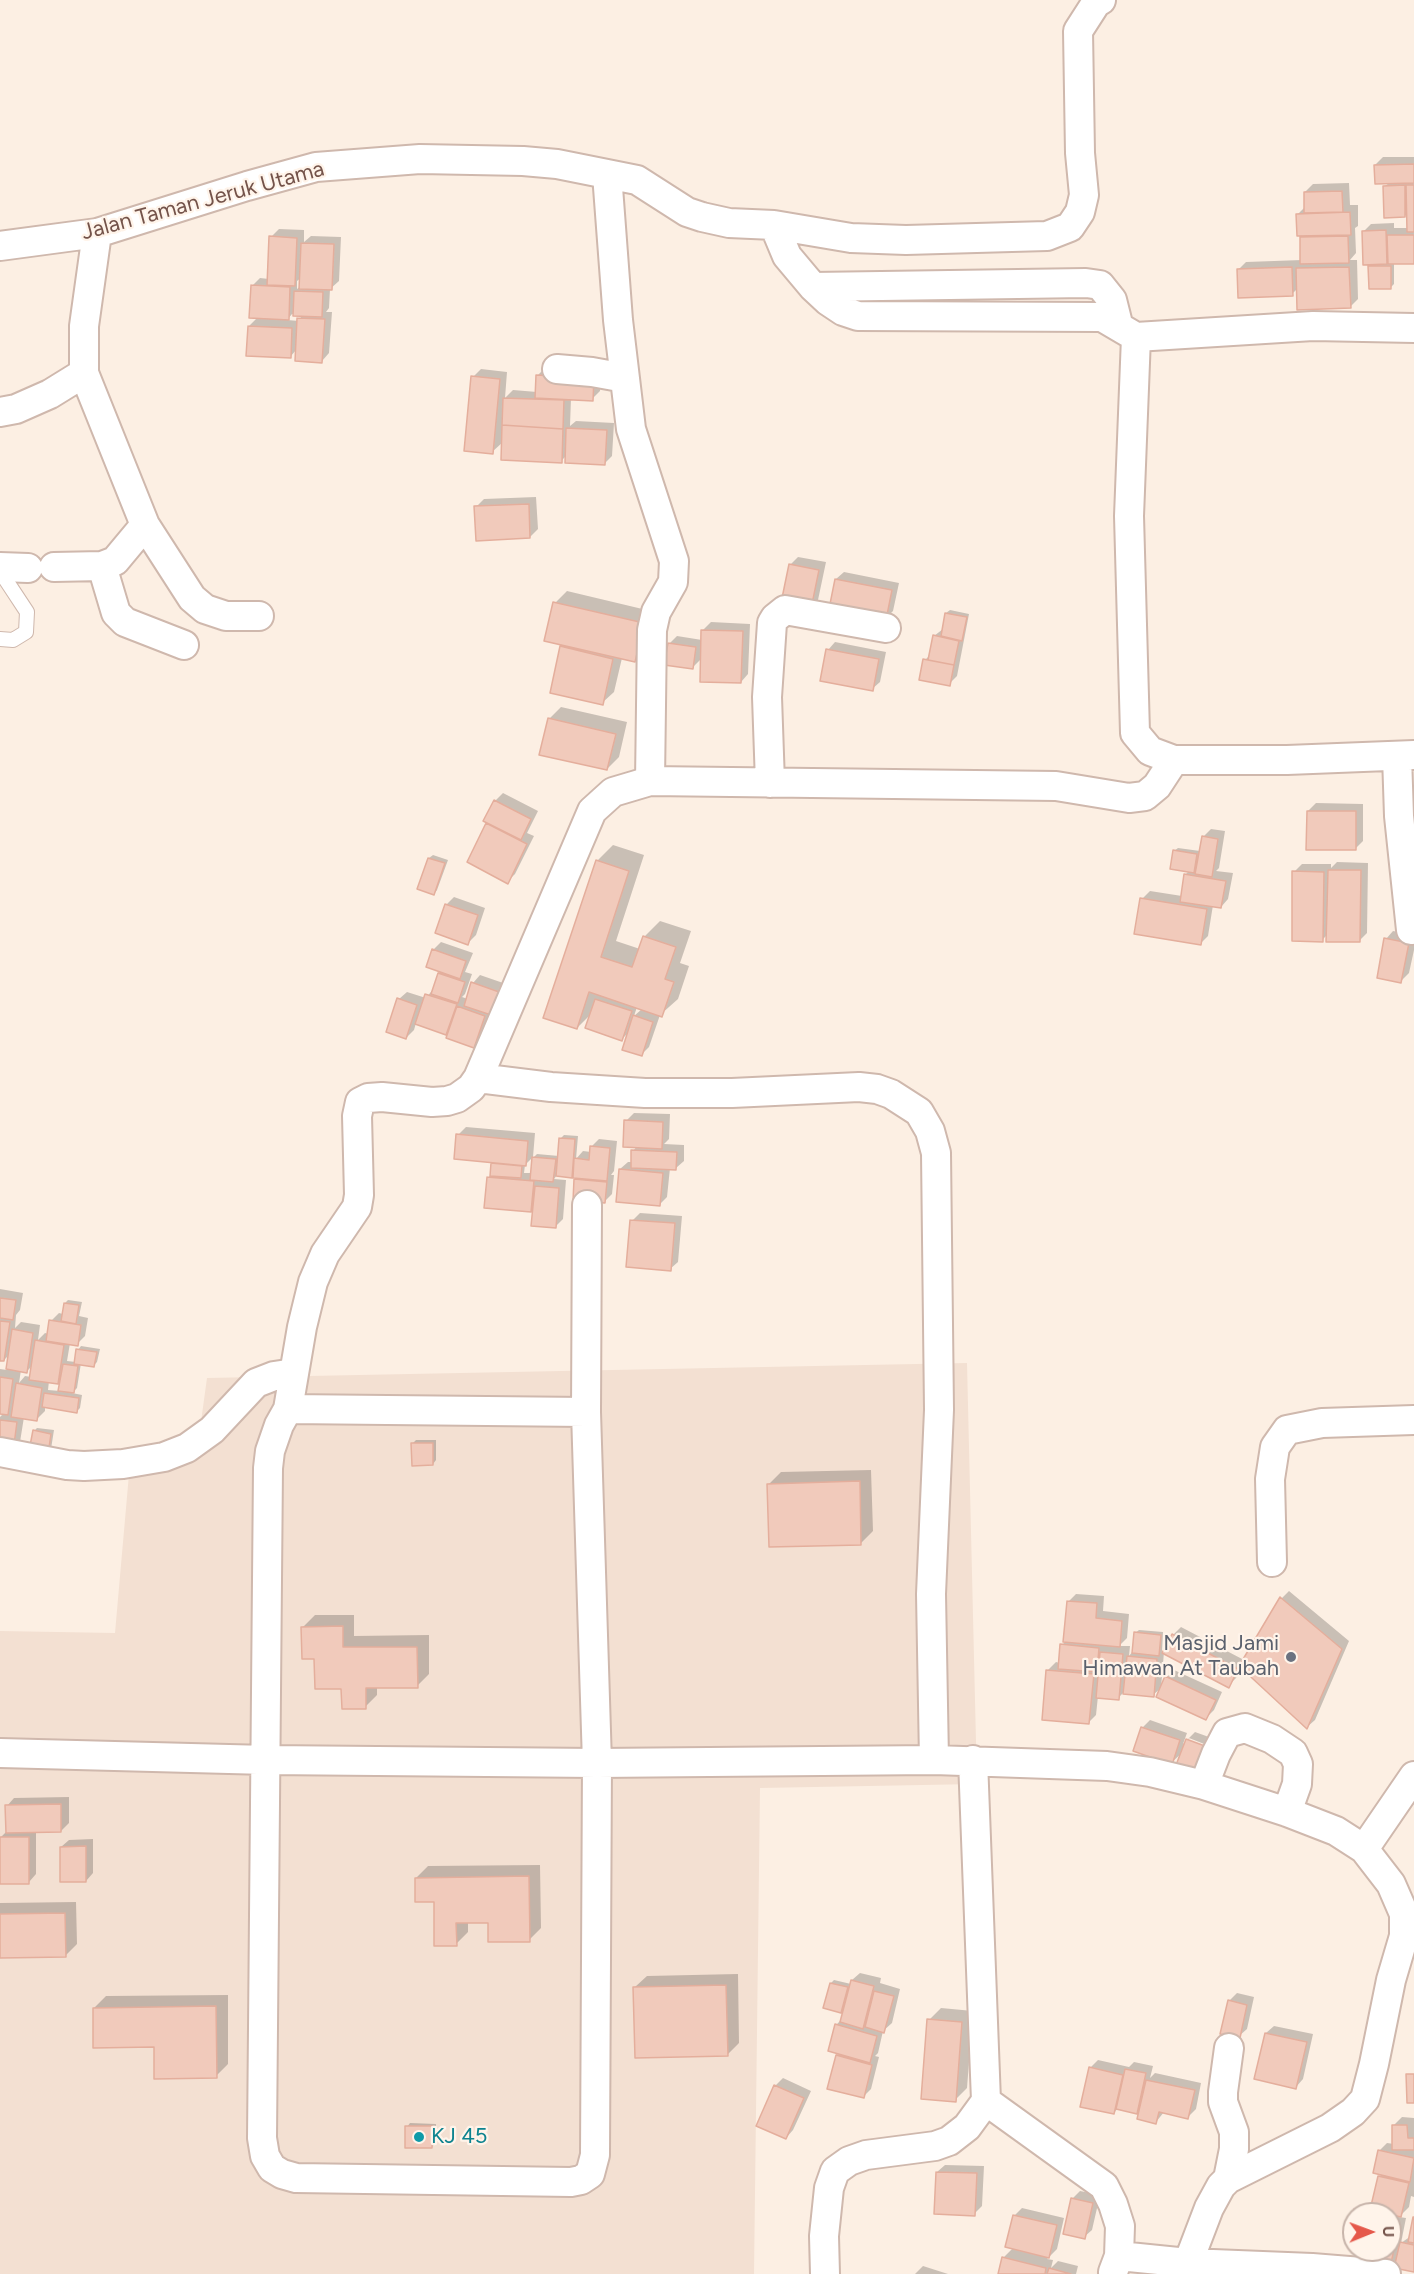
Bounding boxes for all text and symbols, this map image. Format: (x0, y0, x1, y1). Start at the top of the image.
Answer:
street label: Jalan Taman Jeruk Utama (79, 156, 327, 246)
place label: Masjid Jami Himawan At Taubah (1082, 1631, 1279, 1682)
marker: Masjid Jami Himawan At Taubah (1284, 1650, 1298, 1664)
place label: KJ 45 (431, 2124, 487, 2150)
marker: KJ 45 (412, 2130, 426, 2144)
north arrow (1342, 2202, 1402, 2262)
text: U (1379, 2226, 1398, 2238)

